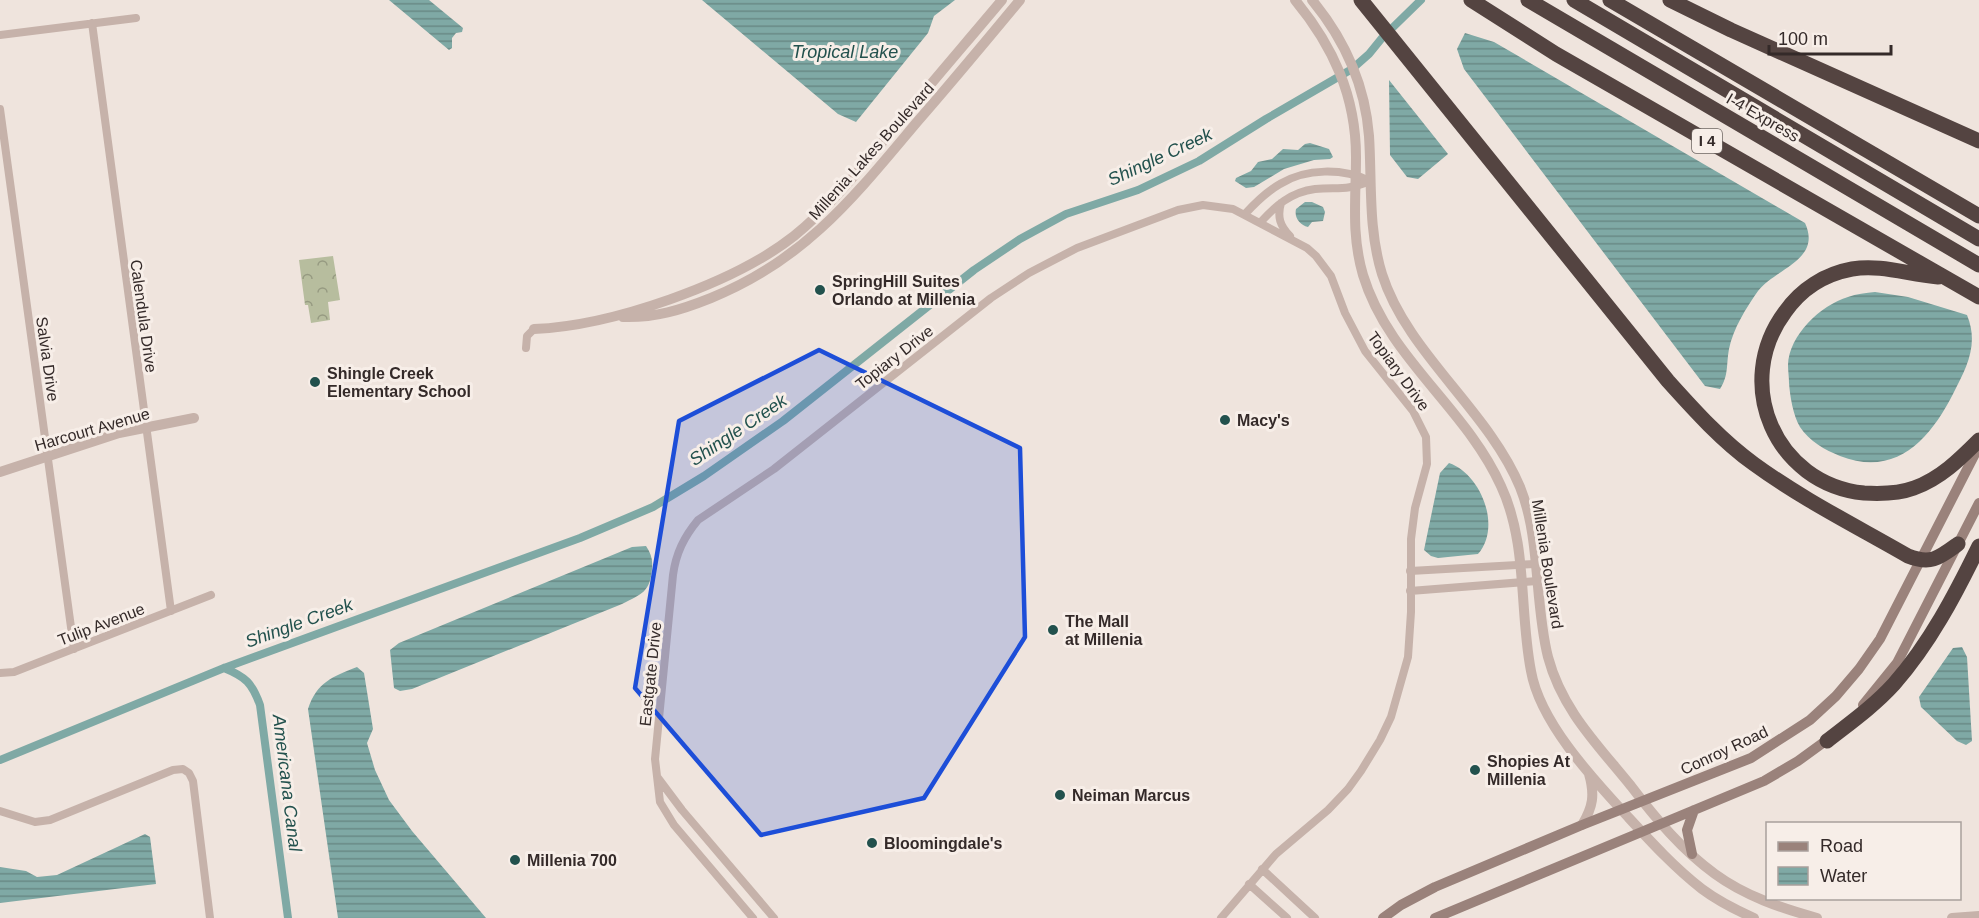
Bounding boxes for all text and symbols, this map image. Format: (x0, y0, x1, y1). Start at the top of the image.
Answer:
scale bar (1769, 18, 1890, 56)
text: 100 m (1778, 29, 1828, 49)
water label: Tropical Lake (792, 42, 898, 62)
street label: Millenia Lakes Boulevard (806, 80, 937, 223)
street label: I-4 Express (1723, 90, 1802, 145)
water label: Shingle Creek (1105, 124, 1216, 190)
road number: I 4 (1692, 129, 1722, 153)
street label: Calendula Drive (127, 259, 160, 374)
place label: SpringHill Suites Orlando at Millenia (832, 273, 975, 308)
marker: SpringHill Suites Orlando at Millenia (813, 283, 827, 297)
street label: Salvia Drive (33, 316, 62, 403)
street label: Topiary Drive (852, 322, 936, 393)
street label: Topiary Drive (1364, 329, 1433, 414)
place label: Shingle Creek Elementary School (327, 365, 471, 400)
marker: Shingle Creek Elementary School (308, 375, 322, 389)
water label: Shingle Creek (686, 390, 791, 470)
street label: Harcourt Avenue (33, 405, 152, 454)
place label: Macy's (1237, 412, 1290, 429)
marker: Macy's (1218, 413, 1232, 427)
street label: Millenia Boulevard (1529, 498, 1566, 630)
water label: Shingle Creek (242, 594, 356, 652)
street label: Tulip Avenue (55, 600, 147, 649)
place label: The Mall at Millenia (1065, 613, 1142, 648)
street label: Eastgate Drive (637, 621, 664, 727)
marker: The Mall at Millenia (1046, 623, 1060, 637)
water label: Americana Canal (269, 712, 305, 854)
street label: Conroy Road (1678, 723, 1771, 778)
place label: Shopies At Millenia (1487, 753, 1571, 788)
marker: Shopies At Millenia (1468, 763, 1482, 777)
place label: Neiman Marcus (1072, 787, 1190, 804)
marker: Neiman Marcus (1053, 788, 1067, 802)
legend (1766, 822, 1961, 900)
place label: Bloomingdale's (884, 835, 1003, 852)
marker: Bloomingdale's (865, 836, 879, 850)
text: Road (1820, 836, 1863, 856)
place label: Millenia 700 (527, 852, 617, 869)
marker: Millenia 700 (508, 853, 522, 867)
text: Water (1820, 866, 1867, 886)

